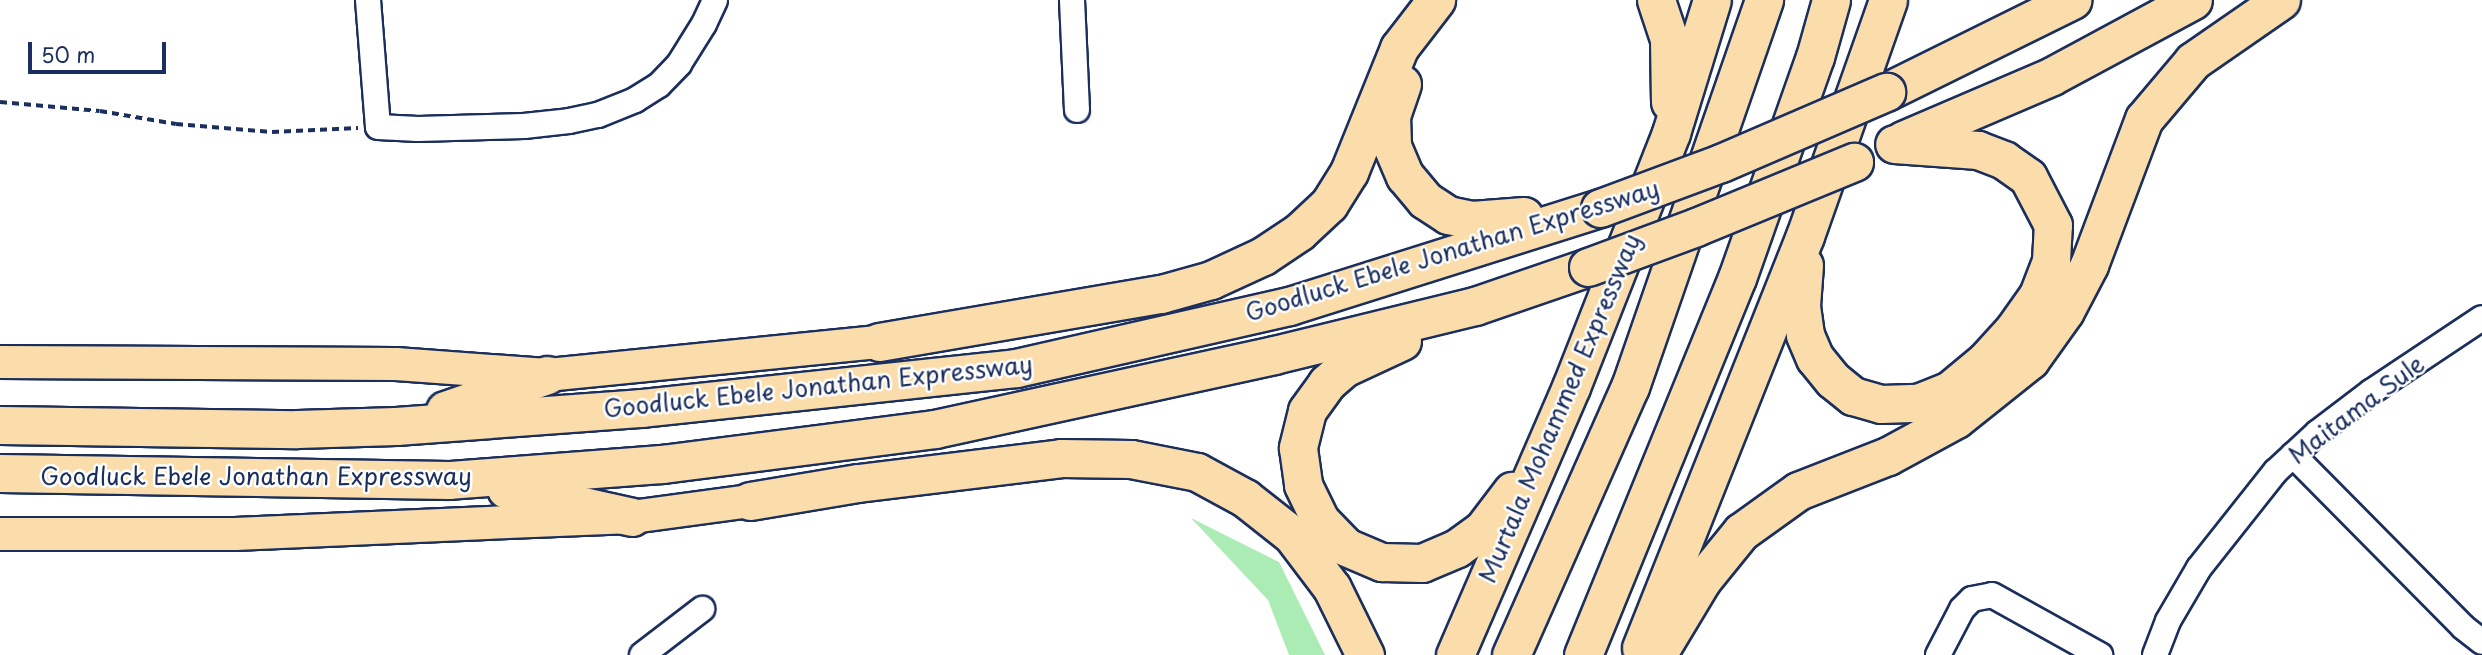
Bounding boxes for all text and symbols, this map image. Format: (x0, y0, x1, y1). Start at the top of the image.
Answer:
scale bar (32, 28, 170, 72)
text: 50 m (41, 38, 95, 70)
street label: Goodluck Ebele Jonathan Expressway (1240, 173, 1664, 327)
street label: Murtala Mohammed Expressway (1471, 227, 1647, 589)
street label: Goodluck Ebele Jonathan Expressway (601, 349, 1035, 423)
street label: Maitama Sule (2282, 349, 2430, 469)
street label: Goodluck Ebele Jonathan Expressway (39, 462, 473, 490)

